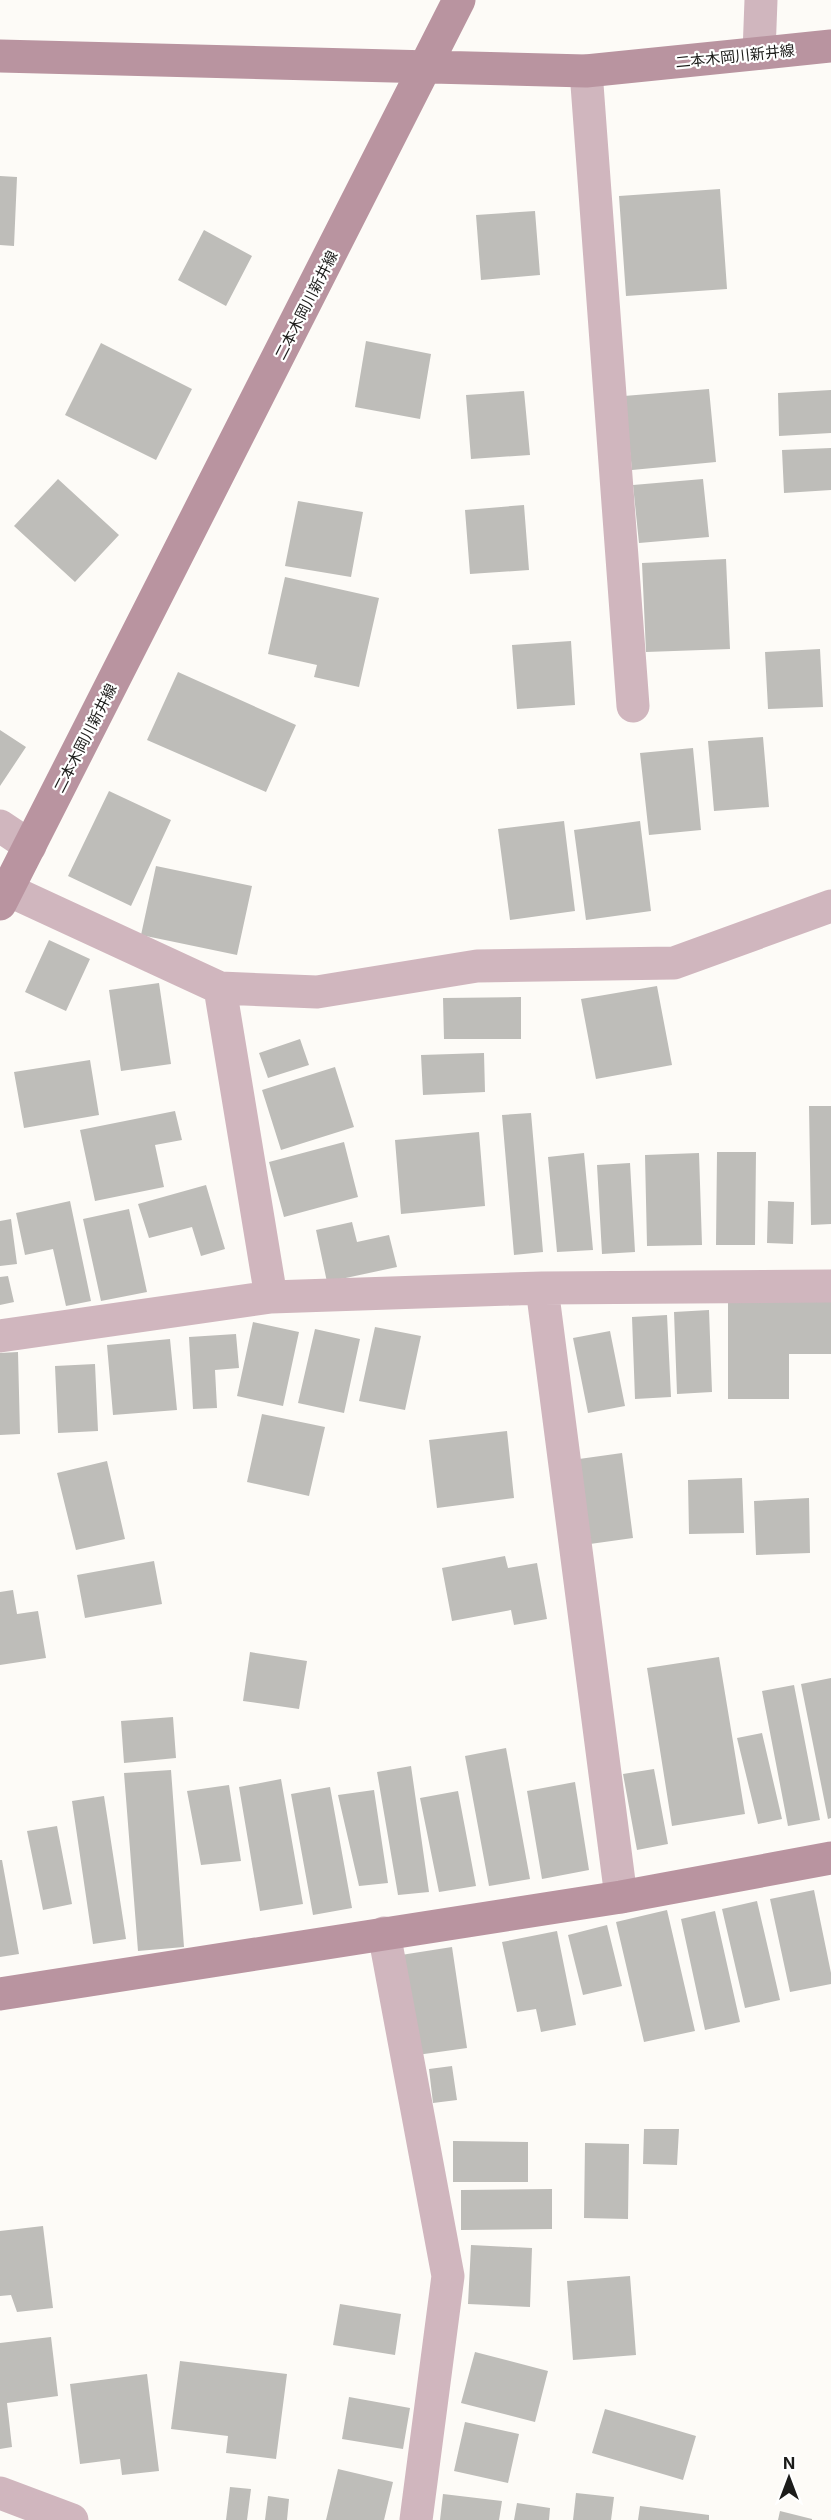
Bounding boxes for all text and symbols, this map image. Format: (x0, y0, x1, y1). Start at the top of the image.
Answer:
street label: 二本木岡川新井線 (674, 40, 796, 72)
street label: 二本木岡川新井線 (270, 247, 342, 363)
street label: 二本木岡川新井線 (49, 680, 121, 796)
north arrow (759, 2448, 819, 2508)
text: N (783, 2453, 795, 2473)

